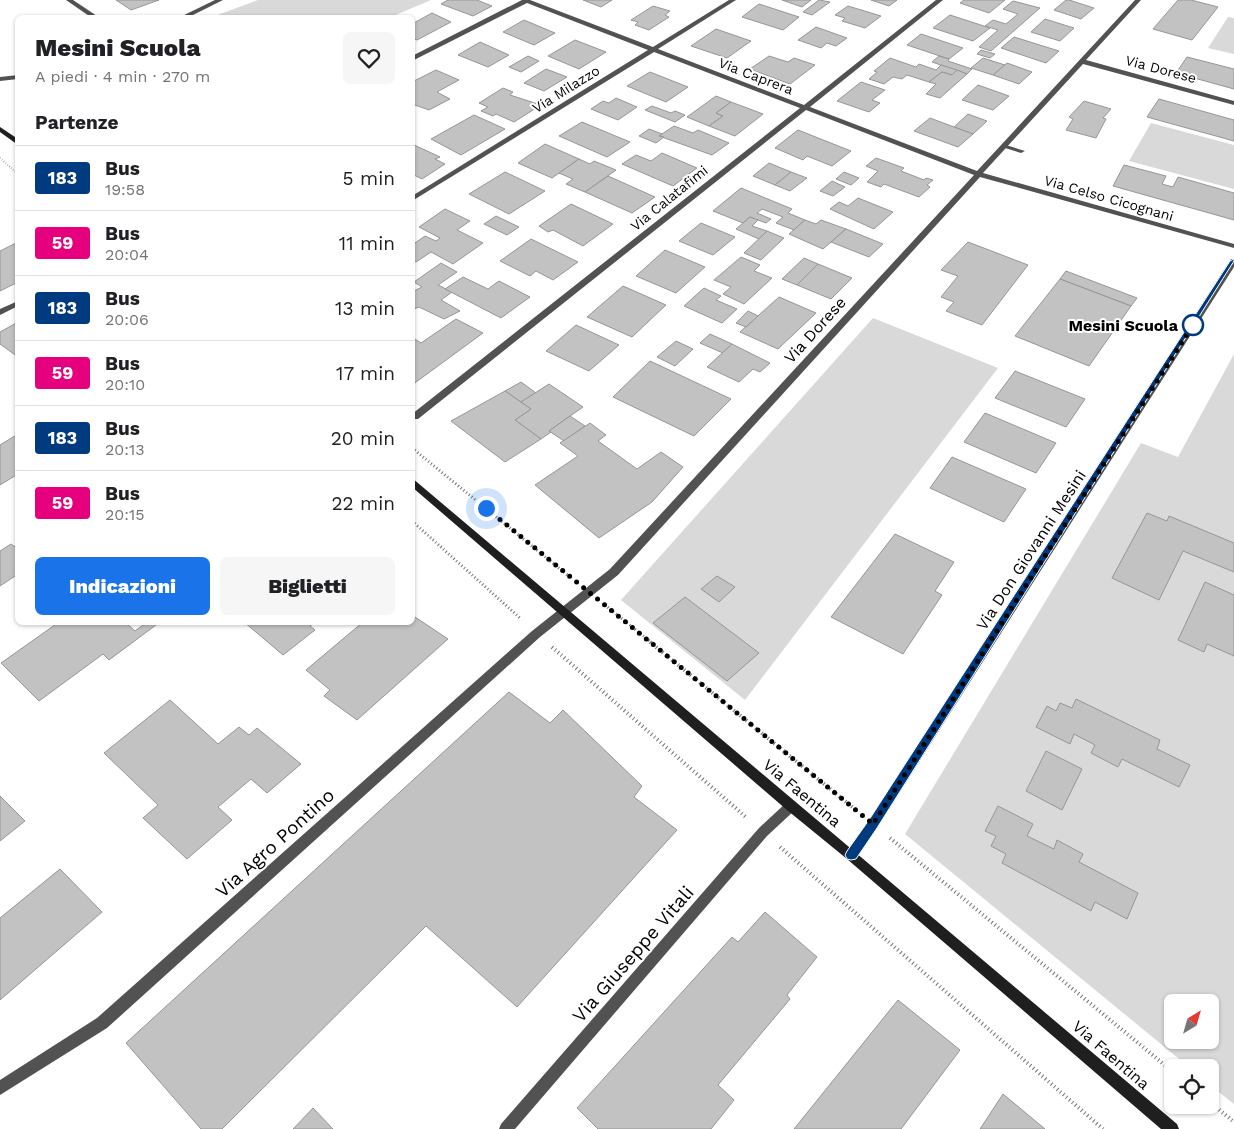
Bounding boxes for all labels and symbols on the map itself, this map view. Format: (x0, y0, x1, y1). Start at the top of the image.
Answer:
street label: Via Dorese (1124, 52, 1198, 86)
street label: Via Caprera (716, 54, 796, 98)
street label: Via Milazzo (529, 62, 603, 116)
street label: Via Calatafimi (627, 162, 711, 234)
street label: Via Celso Cicognani (1043, 172, 1175, 224)
street label: Via Dorese (780, 293, 850, 367)
marker: Mesini Scuola (1182, 314, 1204, 336)
place label: Mesini Scuola (1068, 316, 1179, 335)
street label: Via Don Giovanni Mesini (972, 466, 1090, 634)
your location (474, 496, 499, 521)
street label: Via Faentina (759, 755, 845, 831)
street label: Via Agro Pontino (211, 784, 339, 902)
street label: Via Giuseppe Vitali (567, 881, 699, 1027)
north arrow (1164, 994, 1219, 1049)
street label: Via Faentina (1069, 1016, 1153, 1094)

